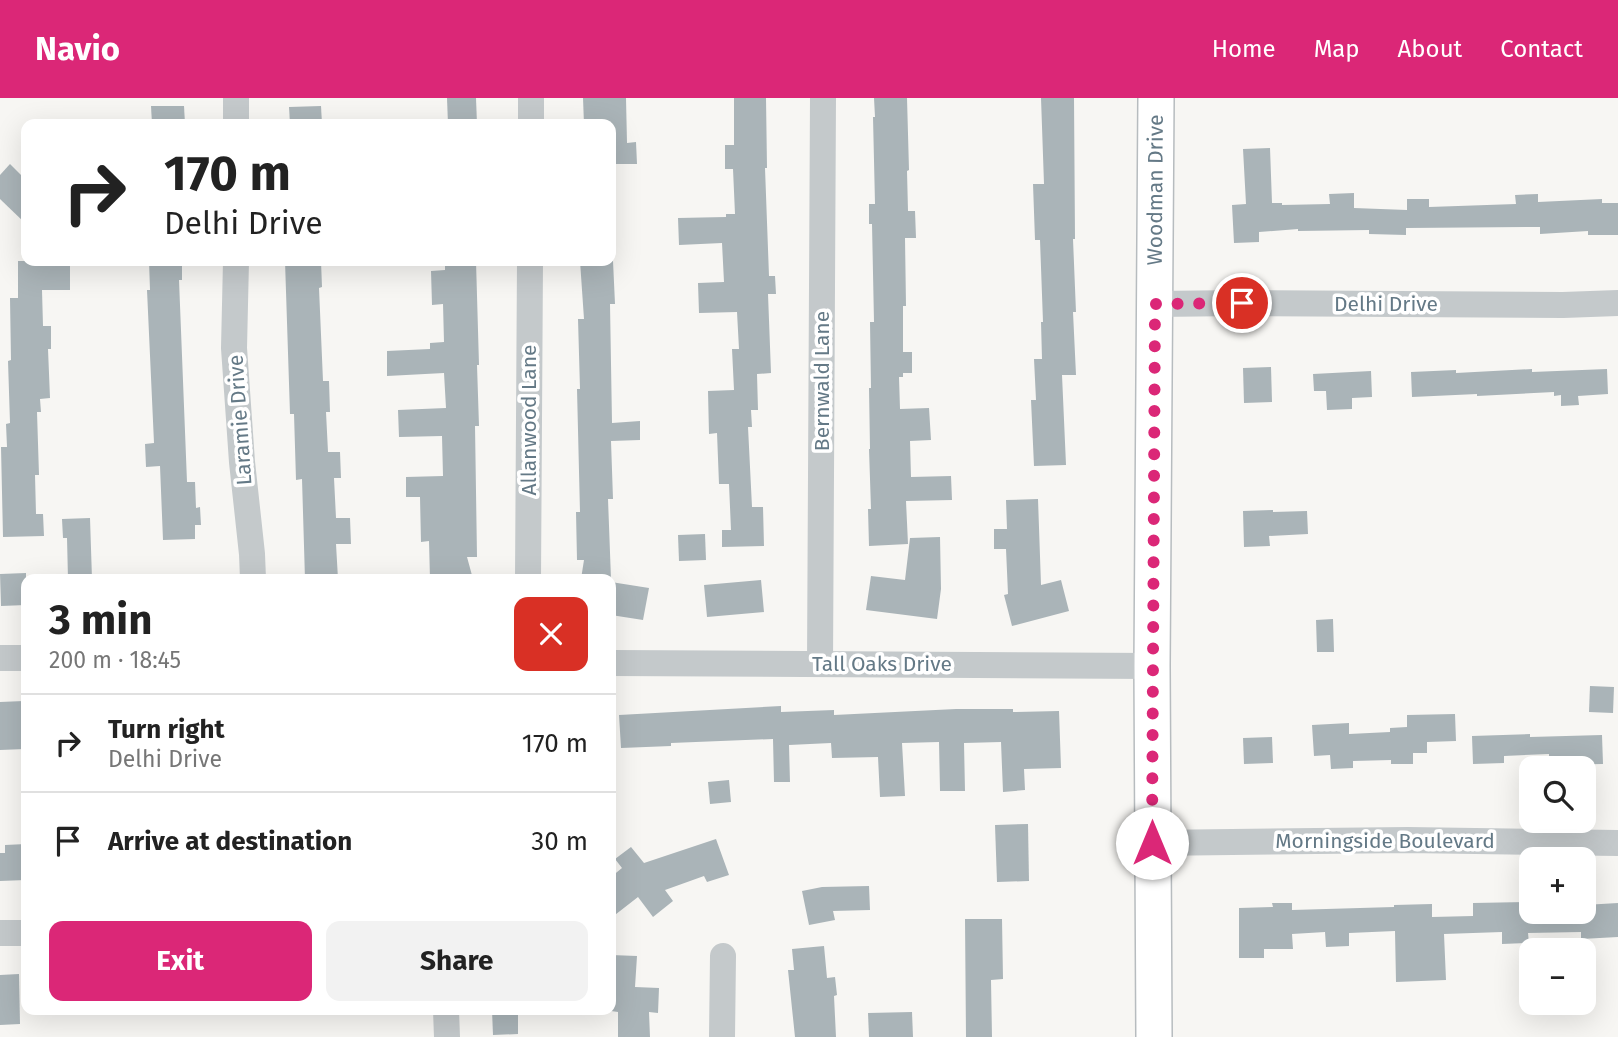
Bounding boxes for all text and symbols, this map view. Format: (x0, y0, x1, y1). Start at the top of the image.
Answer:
text: Navio (35, 29, 120, 69)
text: Home (1212, 35, 1276, 63)
text: Map (1314, 35, 1360, 63)
text: About (1398, 35, 1462, 63)
text: Contact (1500, 35, 1583, 63)
street label: Woodman Drive (1142, 115, 1169, 266)
text: 170 m (164, 144, 291, 203)
icon: right (49, 147, 140, 238)
text: Delhi Drive (164, 204, 323, 242)
pin (1212, 273, 1272, 333)
icon: arrive (1223, 284, 1261, 322)
street label: Delhi Drive (1334, 291, 1438, 317)
street label: Bernwald Lane (809, 311, 835, 451)
street label: Allanwood Lane (516, 344, 542, 496)
street label: Laramie Drive (222, 354, 258, 486)
text: 3 min (49, 595, 152, 645)
button: close (514, 597, 588, 671)
text: 200 m · 18:45 (49, 646, 181, 674)
street label: Tall Oaks Drive (812, 651, 952, 677)
text: Turn right (108, 714, 225, 745)
icon: right (49, 724, 87, 762)
text: 170 m (522, 728, 588, 759)
text: Delhi Drive (108, 745, 222, 773)
map controls (1519, 756, 1596, 1015)
button: search (1519, 756, 1596, 833)
position arrow (1115, 806, 1189, 880)
icon: arrive (49, 822, 87, 860)
text: Arrive at destination (108, 826, 352, 857)
text: 30 m (531, 826, 588, 857)
street label: Morningside Boulevard (1275, 828, 1495, 854)
button: + (1519, 847, 1596, 924)
button: Exit (49, 921, 312, 1001)
button: Share (326, 921, 588, 1001)
button: − (1519, 938, 1596, 1015)

